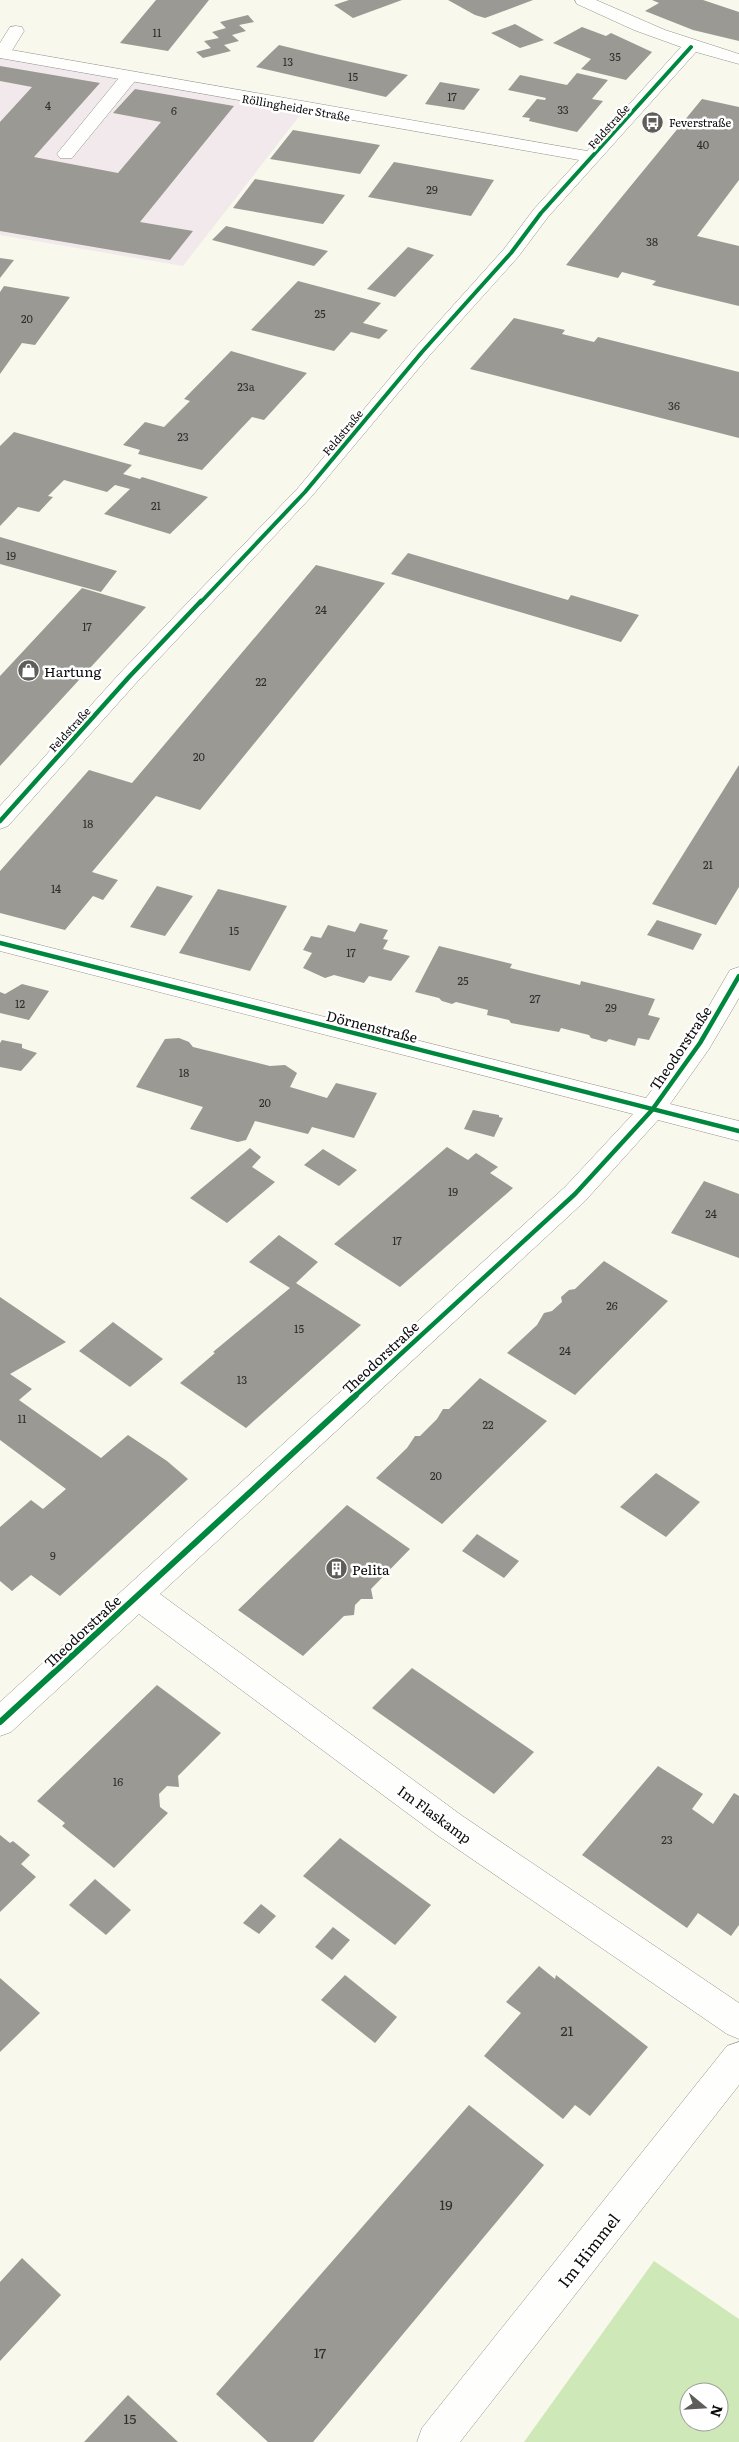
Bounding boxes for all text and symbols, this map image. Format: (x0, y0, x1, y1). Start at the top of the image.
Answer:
house number: 11 (153, 24, 162, 40)
house number: 35 (609, 48, 621, 64)
house number: 13 (283, 53, 293, 69)
house number: 15 (348, 68, 358, 84)
house number: 17 (447, 88, 457, 104)
street label: Röllingheider Straße (241, 90, 352, 124)
house number: 4 (45, 97, 51, 113)
street label: Feldstraße (583, 100, 633, 152)
house number: 33 (557, 101, 569, 117)
house number: 6 (171, 102, 177, 118)
bus stop icon: Feverstraße (641, 110, 665, 134)
place label: Feverstraße (669, 114, 732, 130)
house number: 40 (697, 136, 709, 152)
house number: 29 (426, 181, 438, 197)
house number: 38 (646, 233, 658, 249)
house number: 25 (314, 305, 326, 321)
house number: 20 (21, 310, 33, 326)
house number: 23a (237, 378, 255, 394)
house number: 36 (668, 397, 680, 413)
street label: Feldstraße (318, 405, 366, 458)
house number: 23 (177, 428, 189, 444)
house number: 21 (151, 497, 162, 513)
house number: 19 (6, 547, 16, 563)
house number: 24 (315, 601, 327, 617)
house number: 17 (82, 618, 92, 634)
shop icon: Hartung (16, 659, 40, 683)
place label: Hartung (44, 661, 101, 681)
house number: 22 (255, 673, 267, 689)
street label: Feldstraße (44, 703, 94, 755)
house number: 20 (193, 748, 205, 764)
house number: 18 (83, 815, 93, 831)
house number: 21 (703, 856, 714, 872)
house number: 14 (51, 880, 61, 896)
house number: 15 (229, 922, 239, 938)
house number: 17 (346, 944, 356, 960)
house number: 25 (457, 972, 469, 988)
house number: 27 (529, 990, 541, 1006)
house number: 12 (15, 995, 25, 1011)
house number: 29 (605, 999, 617, 1015)
street label: Theodorstraße (644, 1002, 716, 1094)
street label: Dörnenstraße (324, 1005, 420, 1047)
house number: 18 (179, 1064, 189, 1080)
house number: 20 (259, 1094, 271, 1110)
house number: 19 (448, 1183, 458, 1199)
house number: 24 (705, 1205, 717, 1221)
house number: 17 (392, 1232, 402, 1248)
house number: 26 (606, 1297, 618, 1313)
street label: Theodorstraße (337, 1316, 423, 1398)
house number: 15 (294, 1320, 304, 1336)
house number: 24 (559, 1342, 571, 1358)
house number: 13 (237, 1371, 247, 1387)
house number: 11 (18, 1410, 27, 1426)
house number: 22 (482, 1416, 494, 1432)
house number: 20 (430, 1467, 442, 1483)
house number: 9 (50, 1547, 56, 1563)
building icon: Pelita (324, 1557, 348, 1581)
place label: Pelita (352, 1559, 390, 1579)
street label: Theodorstraße (39, 1590, 125, 1672)
house number: 16 (113, 1773, 123, 1789)
street label: Im Flaskamp (394, 1780, 476, 1848)
house number: 23 (661, 1831, 673, 1847)
house number: 21 (561, 2020, 574, 2040)
house number: 19 (439, 2194, 453, 2214)
street label: Im Himmel (551, 2208, 625, 2292)
house number: 17 (314, 2342, 326, 2362)
north arrow (679, 2382, 729, 2432)
text: N (706, 2403, 729, 2420)
house number: 15 (124, 2408, 136, 2428)

